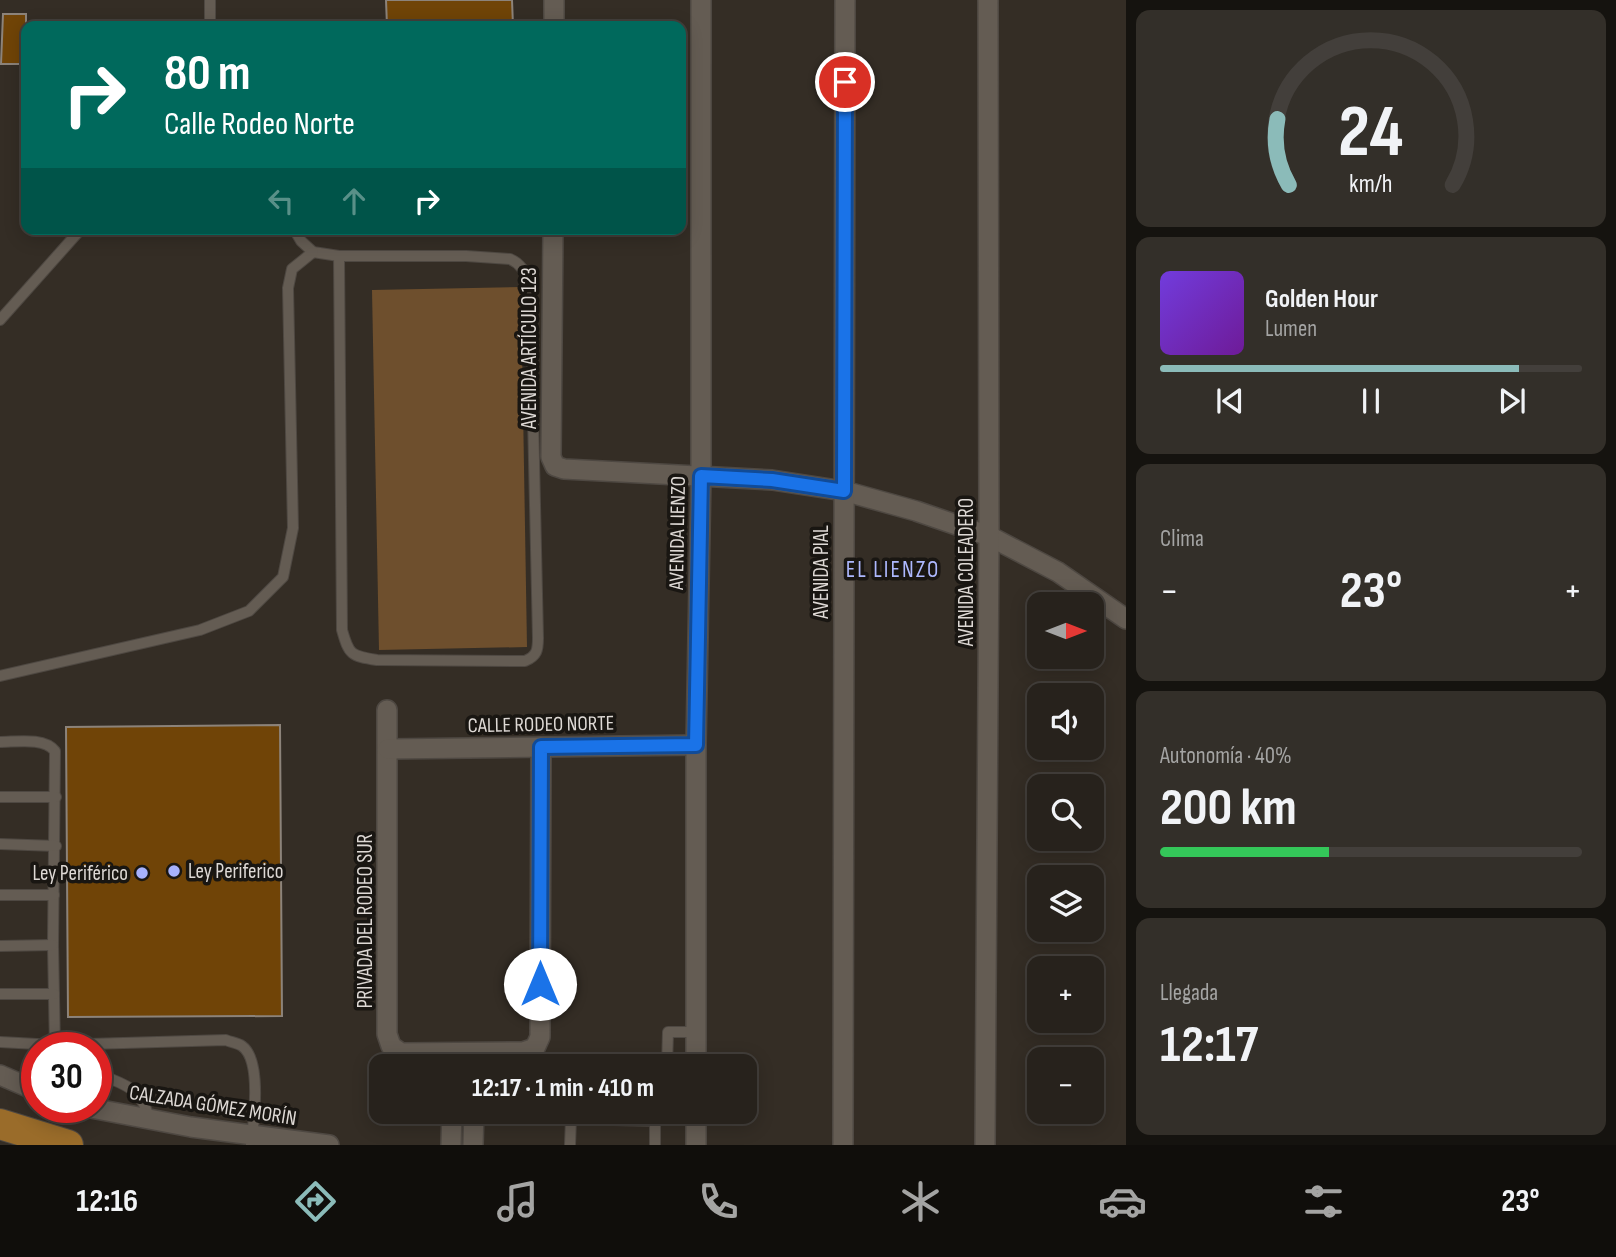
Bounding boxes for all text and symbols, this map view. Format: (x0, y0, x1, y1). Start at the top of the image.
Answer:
text: 80 m (164, 45, 251, 104)
icon: right (49, 49, 140, 140)
pin (815, 52, 875, 112)
icon: arrive (826, 63, 864, 101)
text: 24 (1338, 89, 1404, 177)
text: Calle Rodeo Norte (164, 105, 355, 144)
text: km/h (1349, 168, 1393, 199)
icon: left (262, 182, 300, 220)
icon: ahead (335, 182, 373, 220)
icon: right (408, 182, 446, 220)
street label: AVENIDA ARTÍCULO 123 (517, 267, 542, 430)
text: Golden Hour (1265, 284, 1378, 315)
text: Lumen (1265, 315, 1317, 343)
icon: previous (1211, 382, 1249, 420)
icon: pause (1352, 382, 1390, 420)
icon: next (1493, 382, 1531, 420)
street label: AVENIDA LIENZO (664, 476, 691, 591)
street label: AVENIDA COLEADERO (954, 498, 979, 647)
street label: AVENIDA PIAL (809, 525, 834, 620)
text: Clima (1160, 525, 1204, 553)
district label: EL LIENZO (846, 556, 940, 584)
text: 23° (1340, 560, 1402, 623)
text: − (1160, 569, 1179, 614)
text: + (1563, 569, 1582, 614)
north arrow (1027, 592, 1104, 668)
map controls (1027, 592, 1104, 1124)
button: sound (1027, 683, 1104, 760)
street label: CALLE RODEO NORTE (467, 711, 615, 738)
text: Autonomía · 40% (1160, 742, 1292, 770)
button: search (1027, 774, 1104, 851)
text: 200 km (1160, 777, 1297, 840)
street label: PRIVADA DEL RODEO SUR (353, 833, 378, 1008)
place label: Ley Periferico (188, 859, 284, 884)
place label: Ley Periférico (32, 861, 128, 886)
marker: Ley Periferico (166, 863, 182, 879)
marker: Ley Periférico (134, 865, 150, 881)
button: layers (1027, 865, 1104, 942)
position arrow (503, 947, 577, 1021)
button: + (1027, 956, 1104, 1033)
text: Llegada (1160, 979, 1218, 1007)
text: 12:17 (1160, 1014, 1258, 1077)
speed limit sign: 30 (21, 1032, 112, 1123)
button: − (1027, 1047, 1104, 1124)
text: 12:17 · 1 min · 410 m (472, 1073, 654, 1104)
street label: CALZADA GÓMEZ MORÍN (128, 1080, 298, 1131)
icon: directions (291, 1177, 340, 1226)
icon: music (493, 1177, 542, 1226)
icon: phone (694, 1177, 743, 1226)
icon: climate (896, 1177, 945, 1226)
icon: car (1098, 1177, 1147, 1226)
icon: filters (1299, 1177, 1348, 1226)
text: 12:16 (76, 1182, 138, 1221)
text: 23° (1501, 1182, 1540, 1221)

